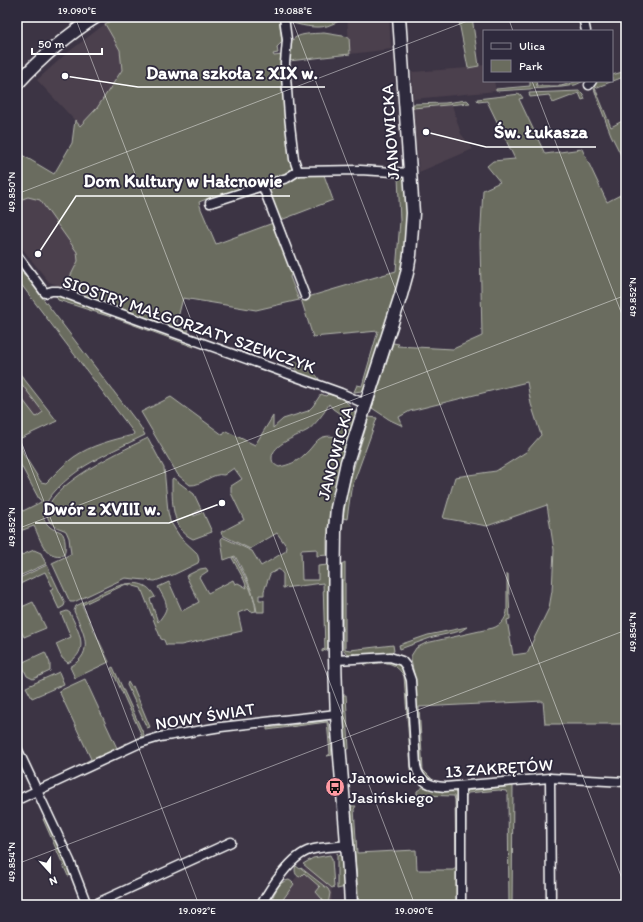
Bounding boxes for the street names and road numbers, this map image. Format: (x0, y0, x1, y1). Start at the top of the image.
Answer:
street label: JANOWICKA (377, 83, 403, 181)
street label: SIOSTRY MAŁGORZATY SZEWCZYK (60, 271, 318, 377)
street label: JANOWICKA (313, 404, 357, 502)
street label: NOWY ŚWIAT (154, 698, 257, 734)
street label: 13 ZAKRĘTÓW (444, 754, 554, 782)

